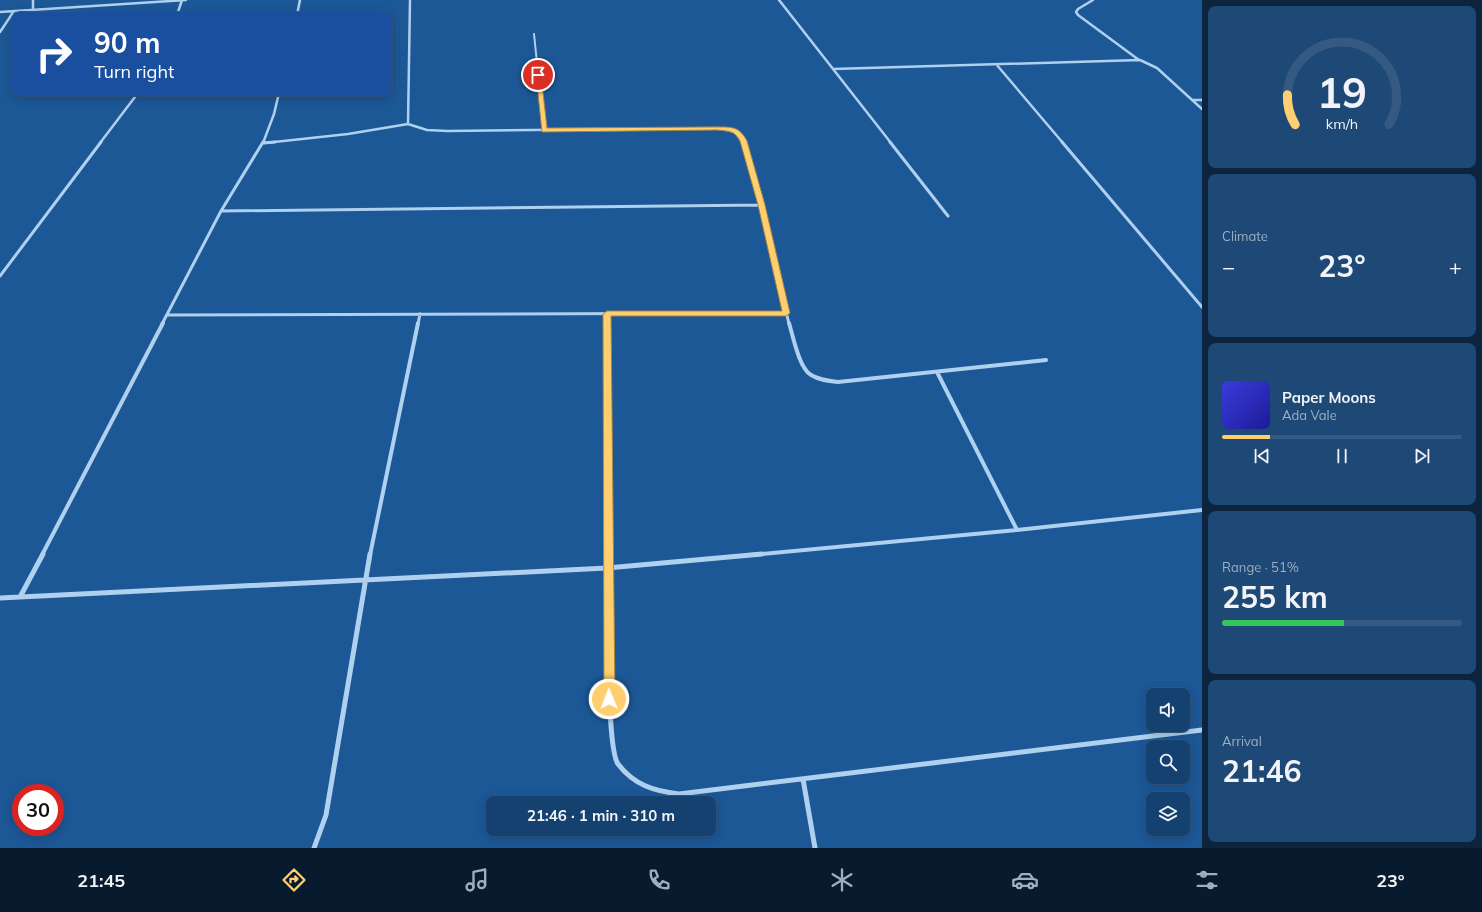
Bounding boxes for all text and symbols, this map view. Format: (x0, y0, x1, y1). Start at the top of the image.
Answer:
text: 90 m (94, 25, 160, 60)
icon: right (28, 28, 80, 80)
pin (521, 58, 555, 92)
text: Turn right (94, 60, 174, 83)
icon: arrive (527, 64, 549, 86)
text: 19 (1317, 66, 1367, 118)
text: km/h (1326, 115, 1358, 133)
text: Climate (1222, 228, 1268, 244)
text: 23° (1318, 247, 1366, 285)
text: − (1222, 253, 1235, 281)
text: + (1449, 253, 1462, 281)
text: Paper Moons (1282, 388, 1376, 407)
text: Ada Vale (1282, 407, 1337, 423)
icon: previous (1251, 445, 1273, 467)
icon: pause (1331, 445, 1353, 467)
icon: next (1411, 445, 1433, 467)
text: Range · 51% (1222, 559, 1299, 575)
text: 255 km (1222, 578, 1328, 616)
position arrow (588, 678, 630, 720)
map controls (1146, 688, 1190, 836)
button: sound (1146, 688, 1190, 732)
text: Arrival (1222, 733, 1262, 749)
button: search (1146, 740, 1190, 784)
text: 21:46 (1222, 752, 1301, 790)
speed limit sign: 30 (12, 784, 64, 836)
button: layers (1146, 792, 1190, 836)
text: 21:46 · 1 min · 310 m (527, 806, 675, 825)
icon: directions (280, 866, 308, 894)
icon: music (463, 866, 491, 894)
icon: phone (645, 866, 673, 894)
icon: climate (828, 866, 856, 894)
icon: car (1011, 866, 1039, 894)
icon: filters (1193, 866, 1221, 894)
text: 21:45 (77, 869, 125, 892)
text: 23° (1376, 869, 1405, 892)

